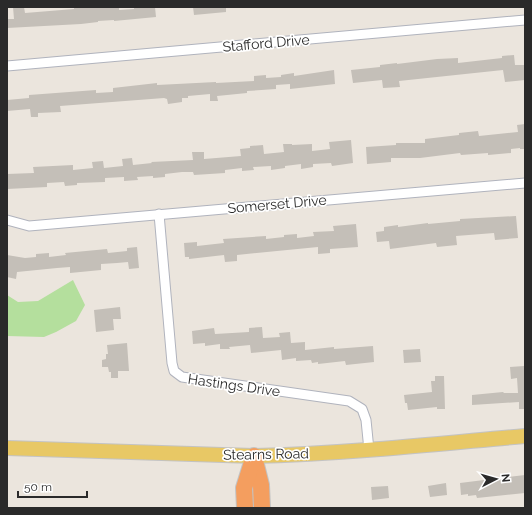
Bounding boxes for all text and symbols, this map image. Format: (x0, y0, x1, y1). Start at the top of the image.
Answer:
street label: Stafford Drive (222, 31, 310, 55)
street label: Somerset Drive (227, 192, 327, 216)
street label: Hastings Drive (187, 371, 281, 399)
street label: Stearns Road (223, 445, 309, 463)
north arrow (476, 459, 516, 499)
scale bar (18, 473, 87, 499)
text: N (499, 473, 512, 483)
text: 50 m (24, 480, 52, 494)

